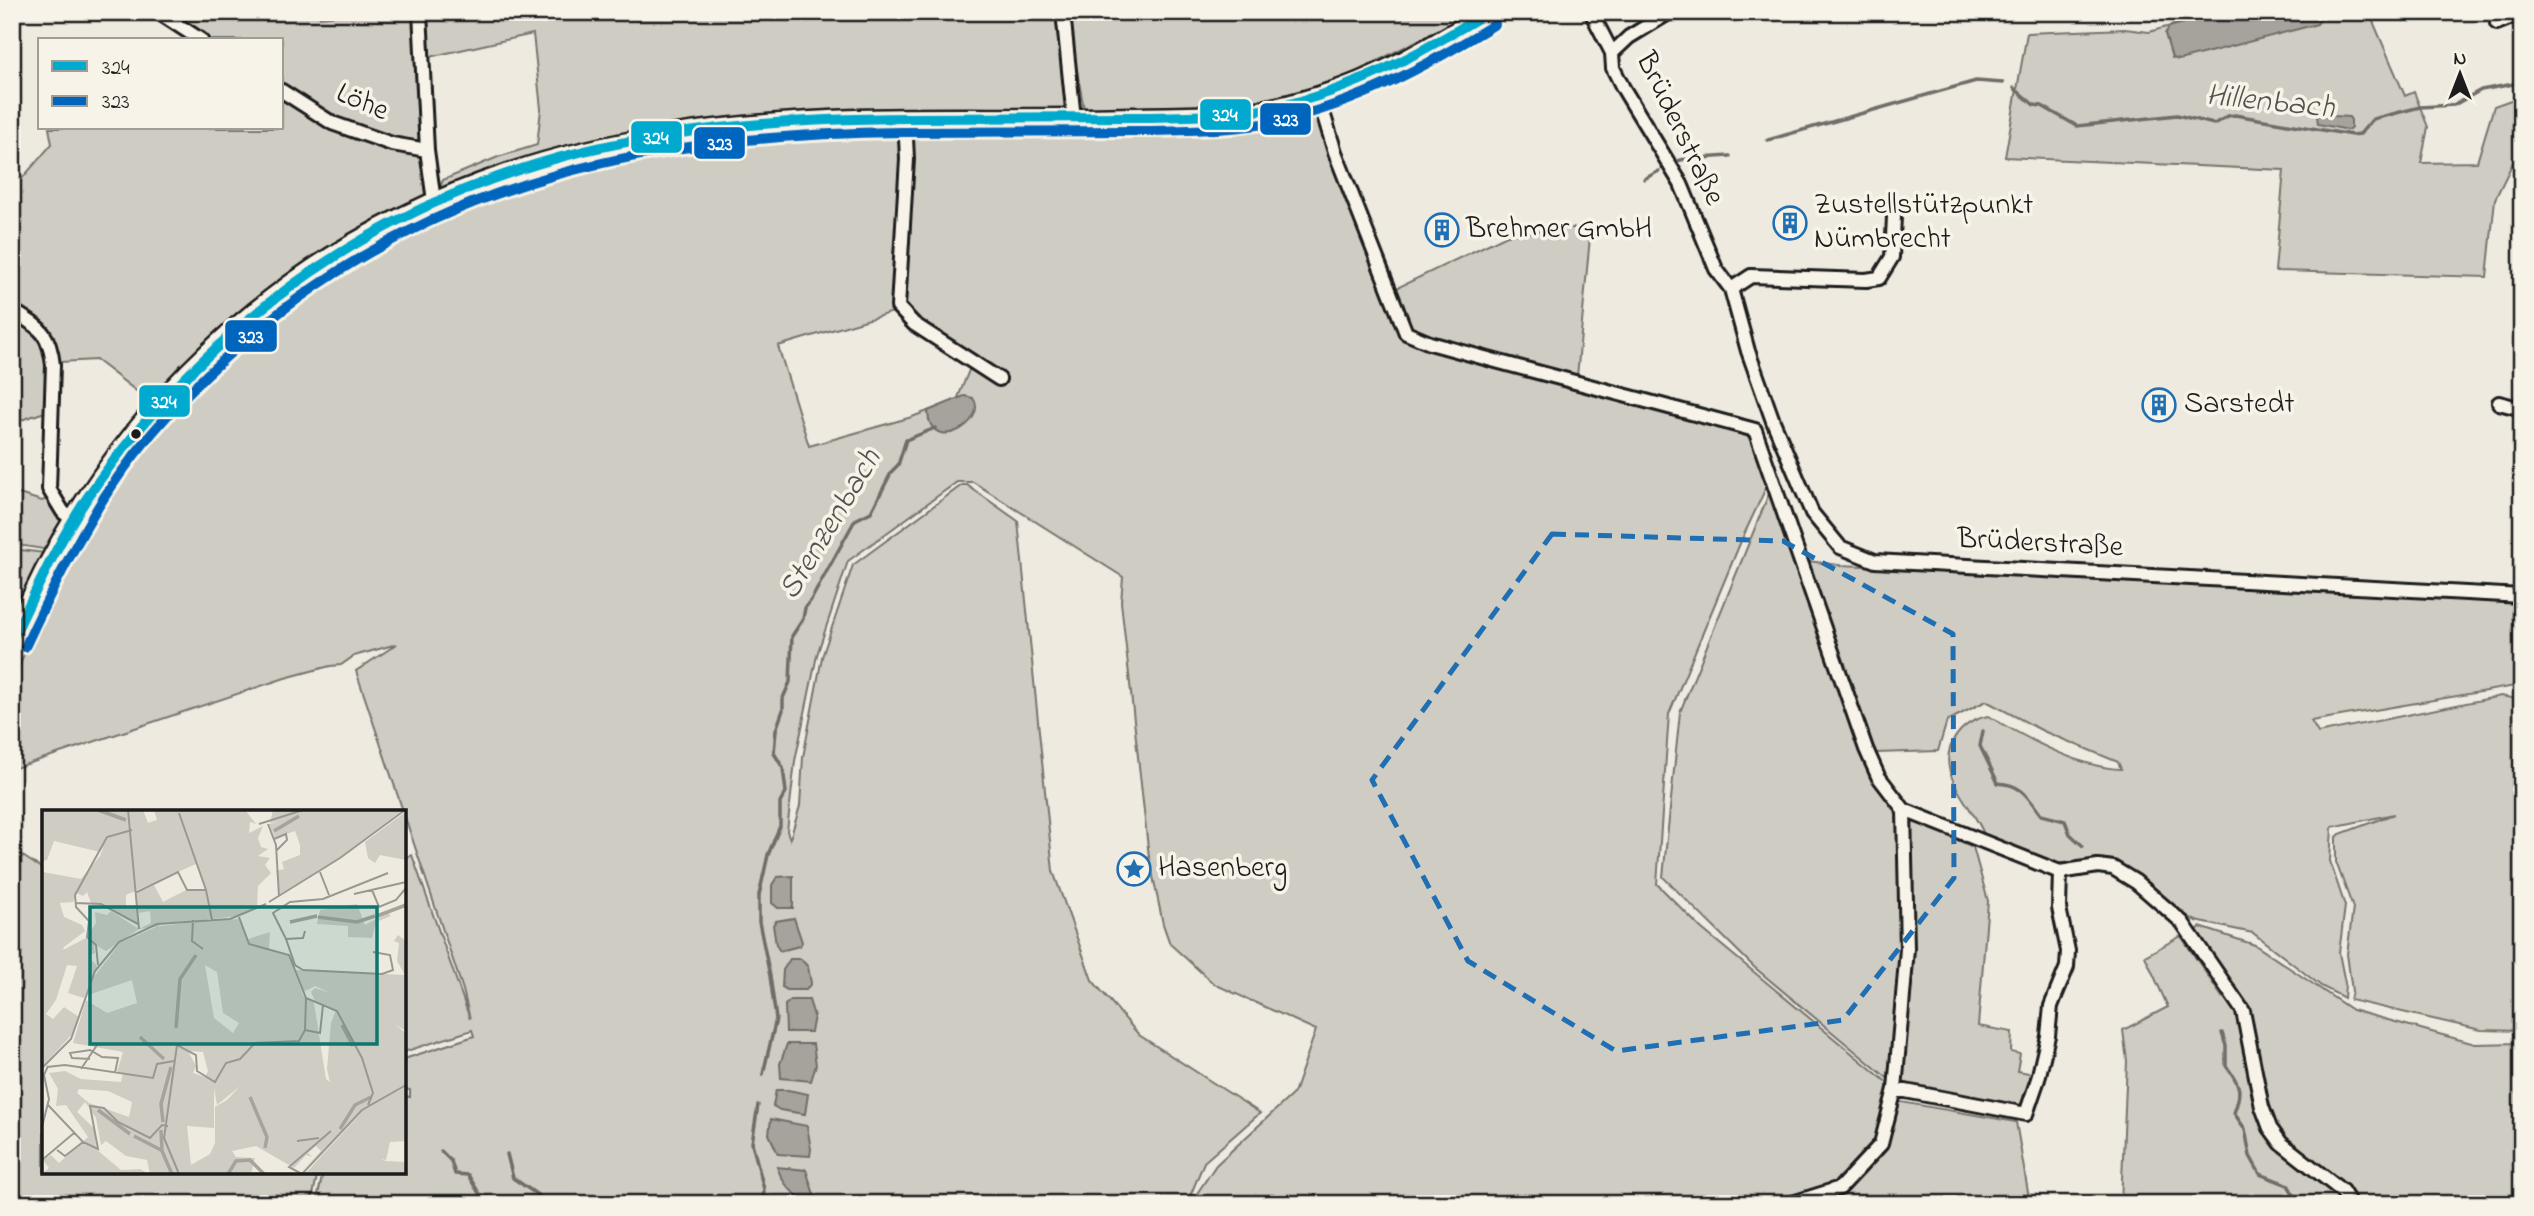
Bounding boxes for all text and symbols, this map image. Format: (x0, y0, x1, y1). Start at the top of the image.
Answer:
legend (38, 38, 284, 130)
north arrow (2426, 38, 2496, 108)
street label: Brüderstraße (1622, 44, 1735, 214)
text: N (2454, 46, 2467, 73)
text: 324 (102, 54, 130, 84)
street label: Löhe (329, 72, 396, 134)
water label: Hillenbach (2203, 73, 2337, 133)
text: 323 (102, 88, 130, 118)
line badge: 324 (1199, 98, 1252, 131)
line badge: 323 (1259, 102, 1312, 136)
text: 324 (1211, 103, 1238, 130)
text: 323 (1272, 108, 1299, 135)
line badge: 324 (630, 120, 683, 154)
text: 324 (642, 126, 669, 153)
line badge: 323 (693, 126, 746, 160)
text: 323 (706, 132, 733, 159)
place label: Zustellstützpunkt Nümbrecht (1814, 184, 2033, 262)
building icon: Zustellstützpunkt Nümbrecht (1771, 204, 1809, 242)
place label: Brehmer GmbH (1465, 208, 1652, 252)
building icon: Brehmer GmbH (1423, 211, 1461, 249)
line badge: 323 (224, 319, 278, 353)
text: 323 (237, 325, 264, 352)
place label: Sarstedt (2184, 383, 2295, 427)
line badge: 324 (138, 384, 191, 418)
building icon: Sarstedt (2140, 386, 2178, 424)
text: 324 (150, 390, 177, 417)
unlabelled marker (129, 427, 143, 441)
water label: Stenzenbach (767, 440, 895, 609)
street label: Brüderstraße (1955, 518, 2125, 570)
inset map (42, 810, 406, 1174)
place label: Hasenberg (1158, 847, 1287, 891)
place icon: Hasenberg (1115, 850, 1153, 888)

